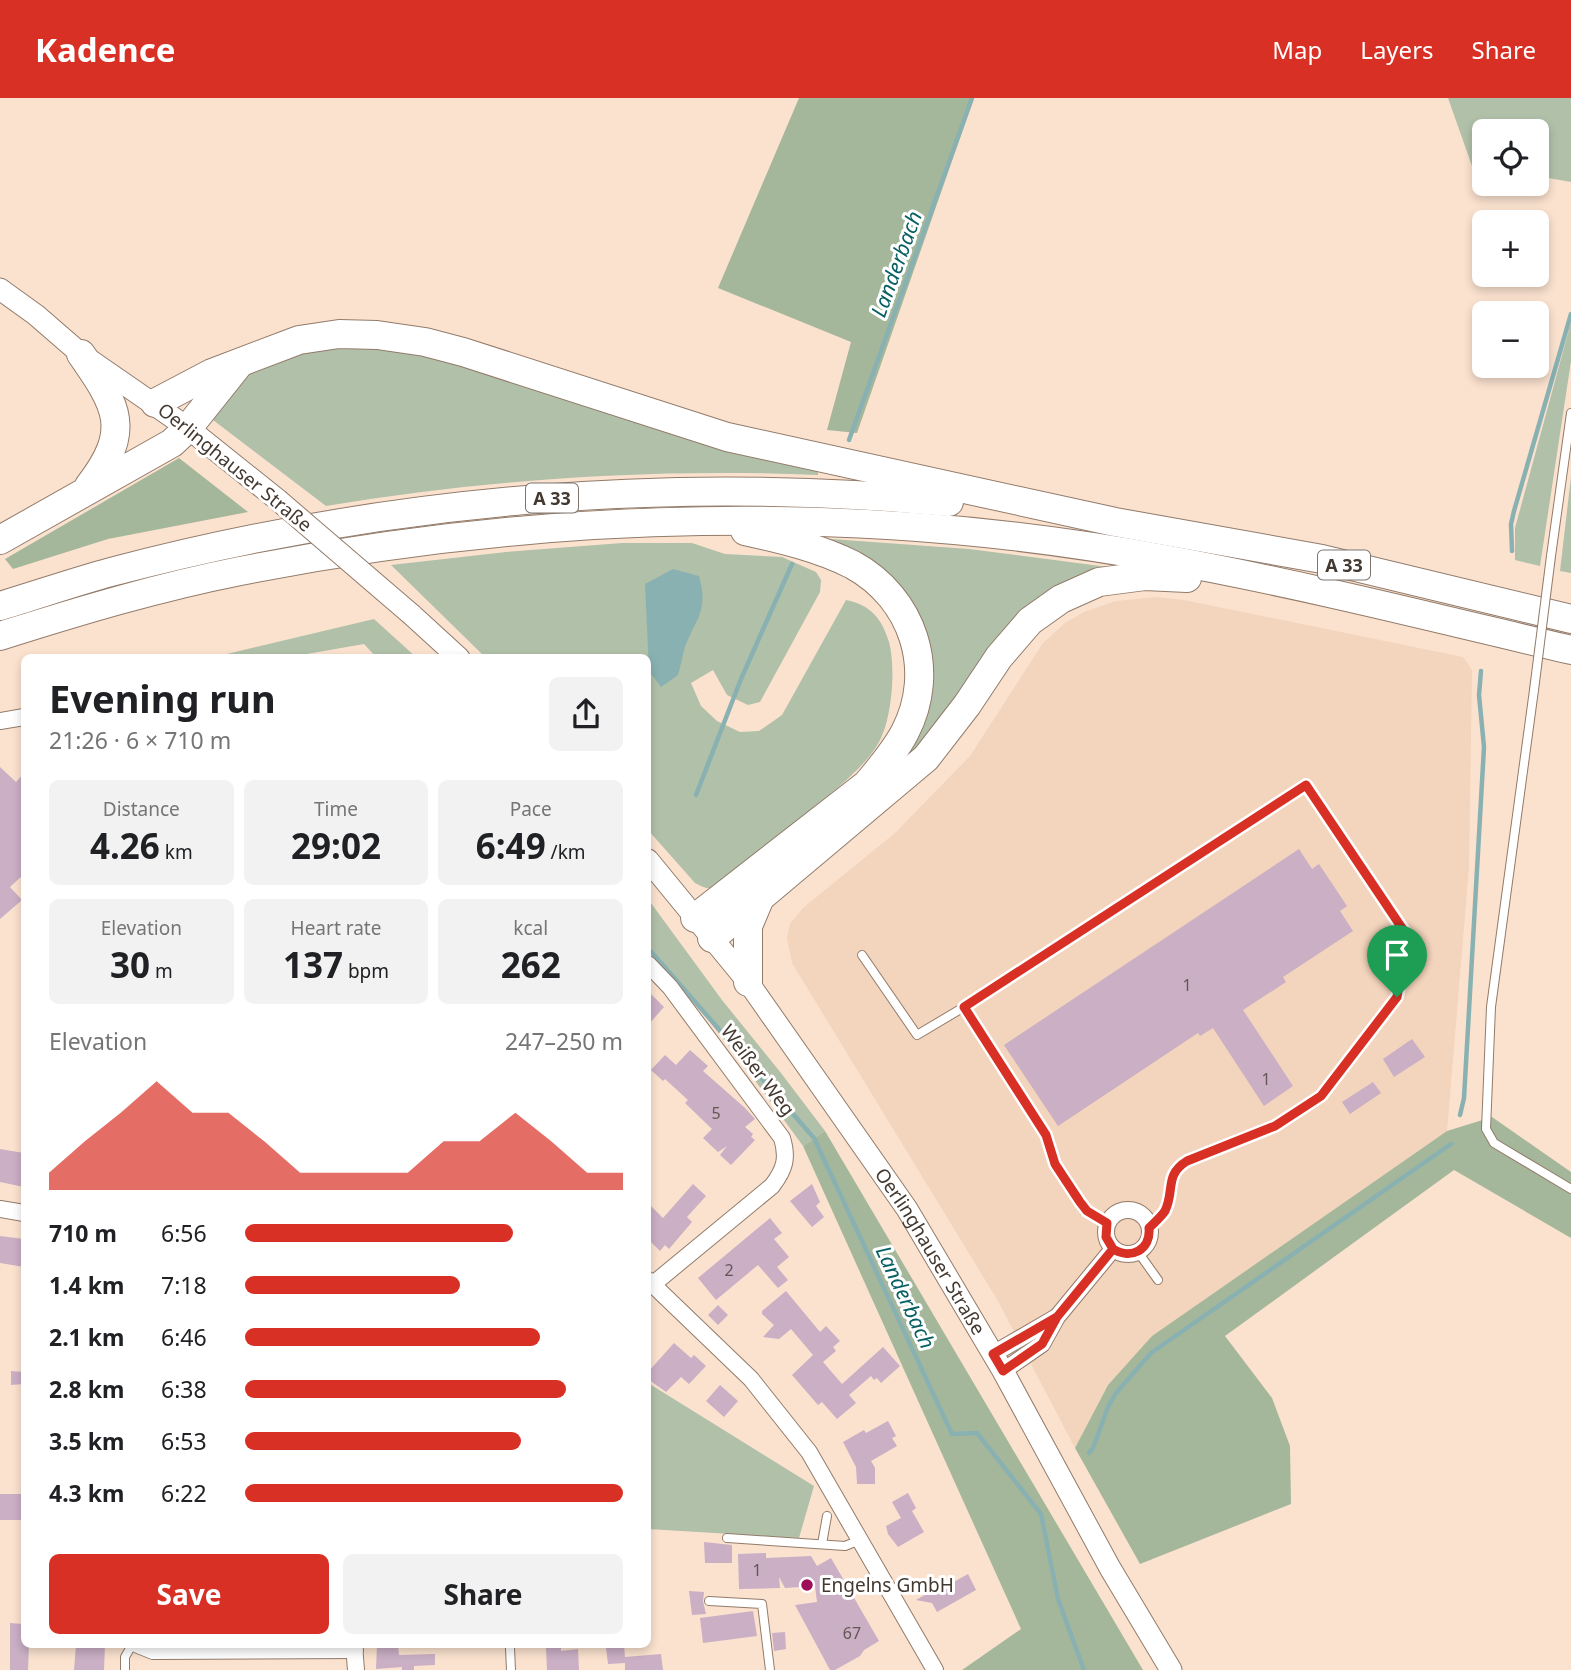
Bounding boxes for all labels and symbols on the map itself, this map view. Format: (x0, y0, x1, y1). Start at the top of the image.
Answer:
water label: Landerbach (864, 207, 928, 321)
street label: Oerlinghauser Straße (152, 397, 318, 537)
road number: A 33 (526, 484, 578, 512)
road number: A 33 (1318, 550, 1370, 579)
pin (1367, 925, 1427, 997)
house number: 1 (1182, 974, 1192, 996)
street label: Weißer Weg (715, 1019, 801, 1121)
house number: 1 (1261, 1068, 1271, 1090)
house number: 5 (711, 1102, 721, 1124)
street label: Oerlinghauser Straße (869, 1162, 992, 1339)
water label: Landerbach (870, 1241, 942, 1353)
house number: 2 (724, 1259, 734, 1281)
house number: 1 (752, 1559, 762, 1581)
place label: Engelns GmbH (821, 1572, 954, 1598)
marker: Engelns GmbH (799, 1577, 815, 1593)
house number: 67 (843, 1622, 861, 1644)

